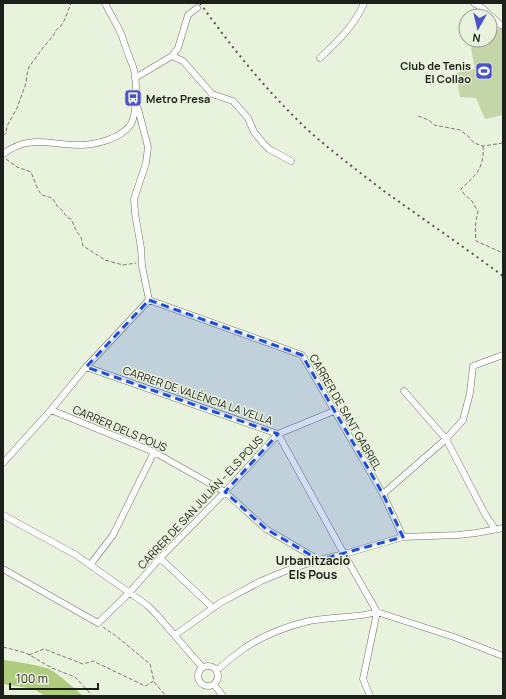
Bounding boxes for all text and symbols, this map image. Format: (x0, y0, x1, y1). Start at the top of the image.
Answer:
north arrow (458, 8, 498, 48)
text: N (471, 30, 481, 46)
place label: Club de Tenis El Collao (400, 58, 471, 86)
sports icon: Club de Tenis El Collao (474, 61, 494, 81)
bus stop icon: Metro Presa (123, 88, 143, 108)
place label: Metro Presa (146, 91, 210, 106)
street label: CARRER DE SANT GABRIEL (306, 351, 386, 473)
street label: CARRER DE VALÈNCIA LA VELLA (121, 362, 275, 428)
street label: CARRER DELS POUS (71, 401, 170, 455)
street label: CARRER DE SAN JULIÁN - ELS POUS (134, 432, 266, 572)
district label: Urbanització Els Pous (276, 552, 350, 583)
scale bar (10, 665, 98, 691)
text: 100 m (16, 670, 48, 687)

